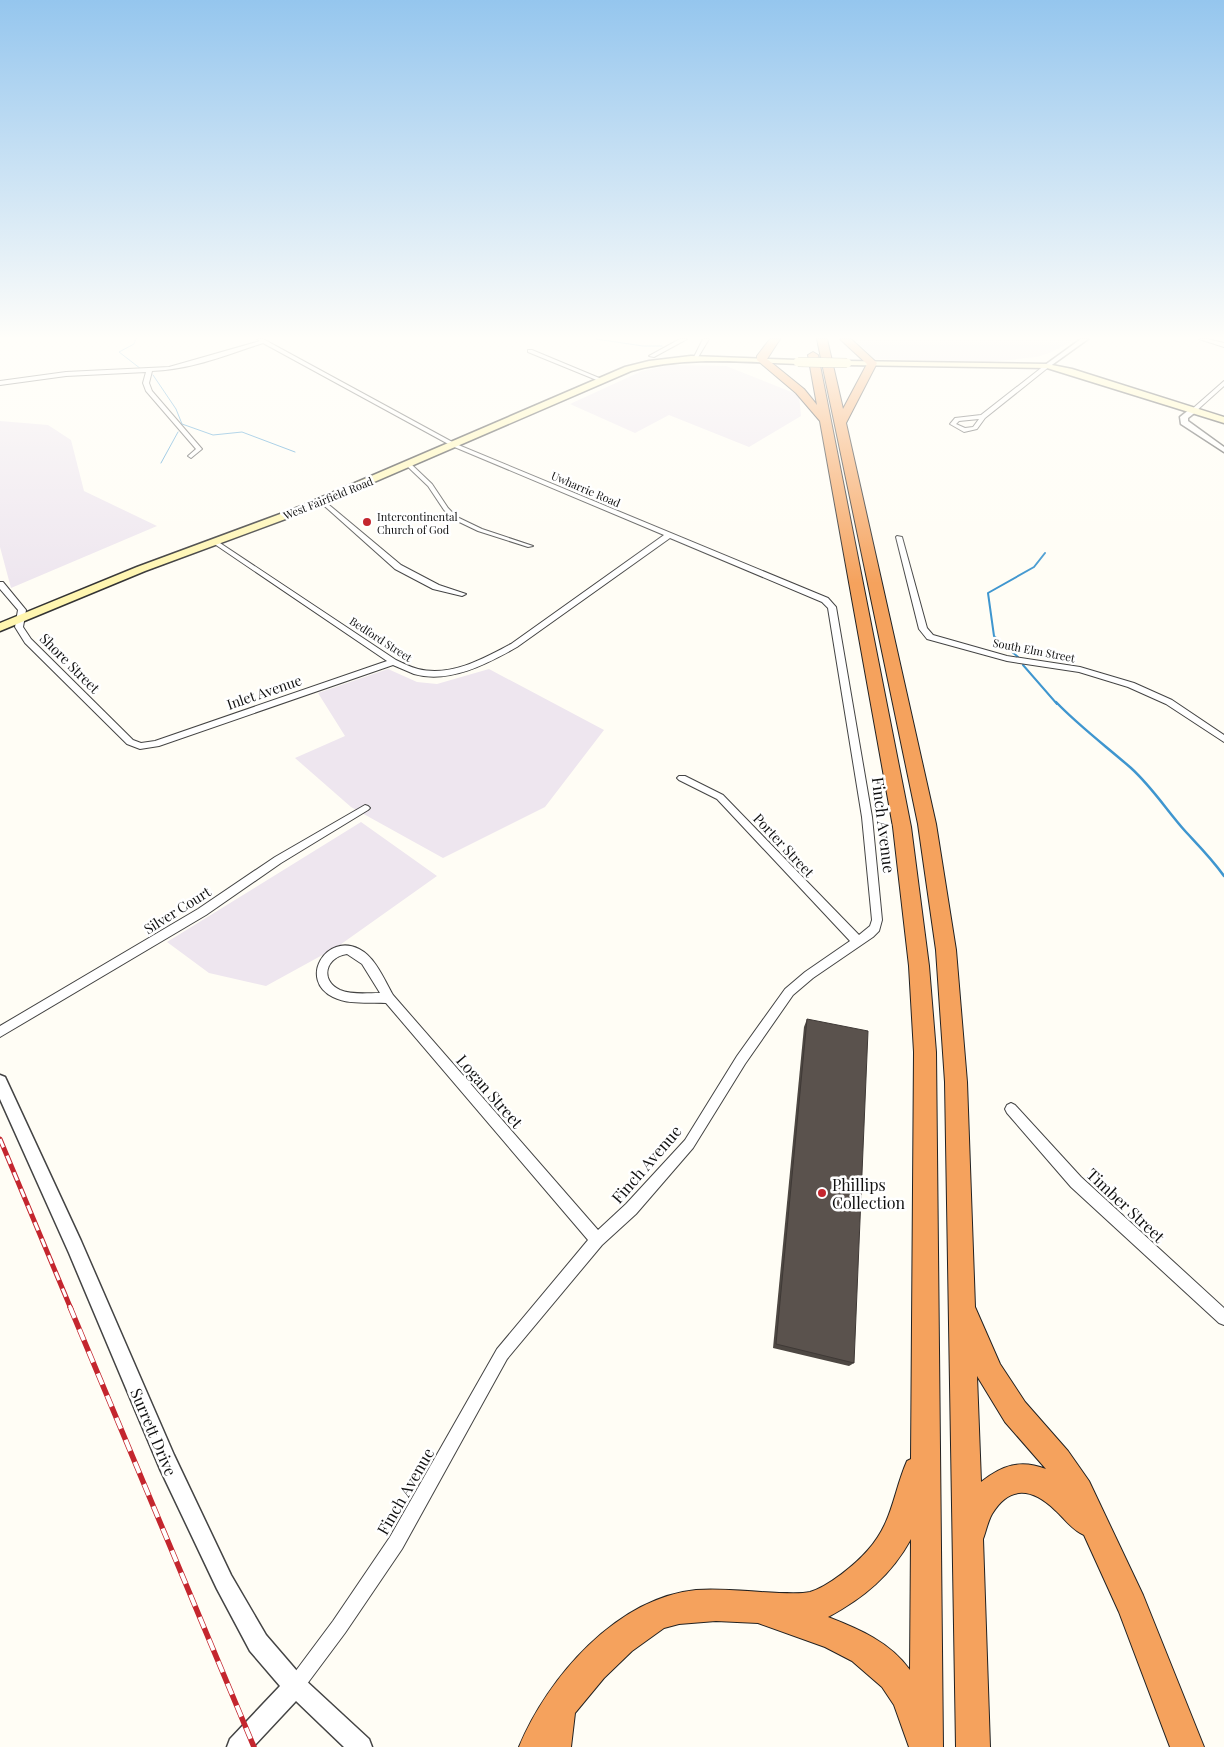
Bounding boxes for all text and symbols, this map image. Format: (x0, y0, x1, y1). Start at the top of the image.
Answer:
street label: Uwharrie Road (549, 468, 623, 511)
street label: West Fairfield Road (280, 473, 376, 523)
place label: Intercontinental Church of God (377, 509, 458, 537)
marker: Intercontinental Church of God (361, 516, 373, 528)
street label: Bedford Street (347, 613, 415, 665)
street label: Shore Street (36, 629, 105, 698)
street label: South Elm Street (992, 635, 1076, 665)
street label: Inlet Avenue (224, 670, 304, 714)
street label: Finch Avenue (868, 776, 900, 874)
street label: Porter Street (749, 809, 819, 882)
street label: Silver Court (140, 881, 215, 938)
street label: Logan Street (452, 1050, 528, 1132)
street label: Finch Avenue (606, 1121, 686, 1207)
street label: Timber Street (1082, 1163, 1170, 1247)
place label: Phillips Collection (832, 1174, 906, 1213)
marker: Phillips Collection (816, 1187, 828, 1199)
street label: Surrett Drive (126, 1385, 182, 1479)
street label: Finch Avenue (372, 1444, 438, 1538)

